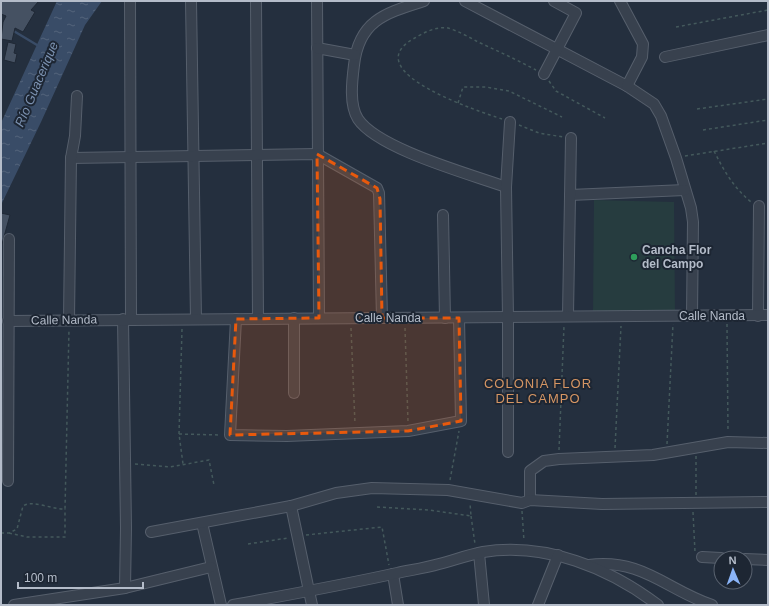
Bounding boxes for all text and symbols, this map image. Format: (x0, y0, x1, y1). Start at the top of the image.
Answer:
water label: Río Guacerique (12, 39, 61, 129)
place label: Cancha Flor del Campo (642, 243, 712, 271)
marker: Cancha Flor del Campo (629, 252, 639, 262)
street label: Calle Nanda (679, 309, 745, 323)
street label: Calle Nanda (355, 311, 421, 325)
street label: Calle Nanda (31, 312, 97, 328)
district label: COLONIA FLOR DEL CAMPO (484, 376, 592, 406)
north arrow (713, 550, 753, 590)
text: N (728, 554, 737, 566)
scale bar (18, 564, 143, 590)
text: 100 m (24, 571, 57, 585)

